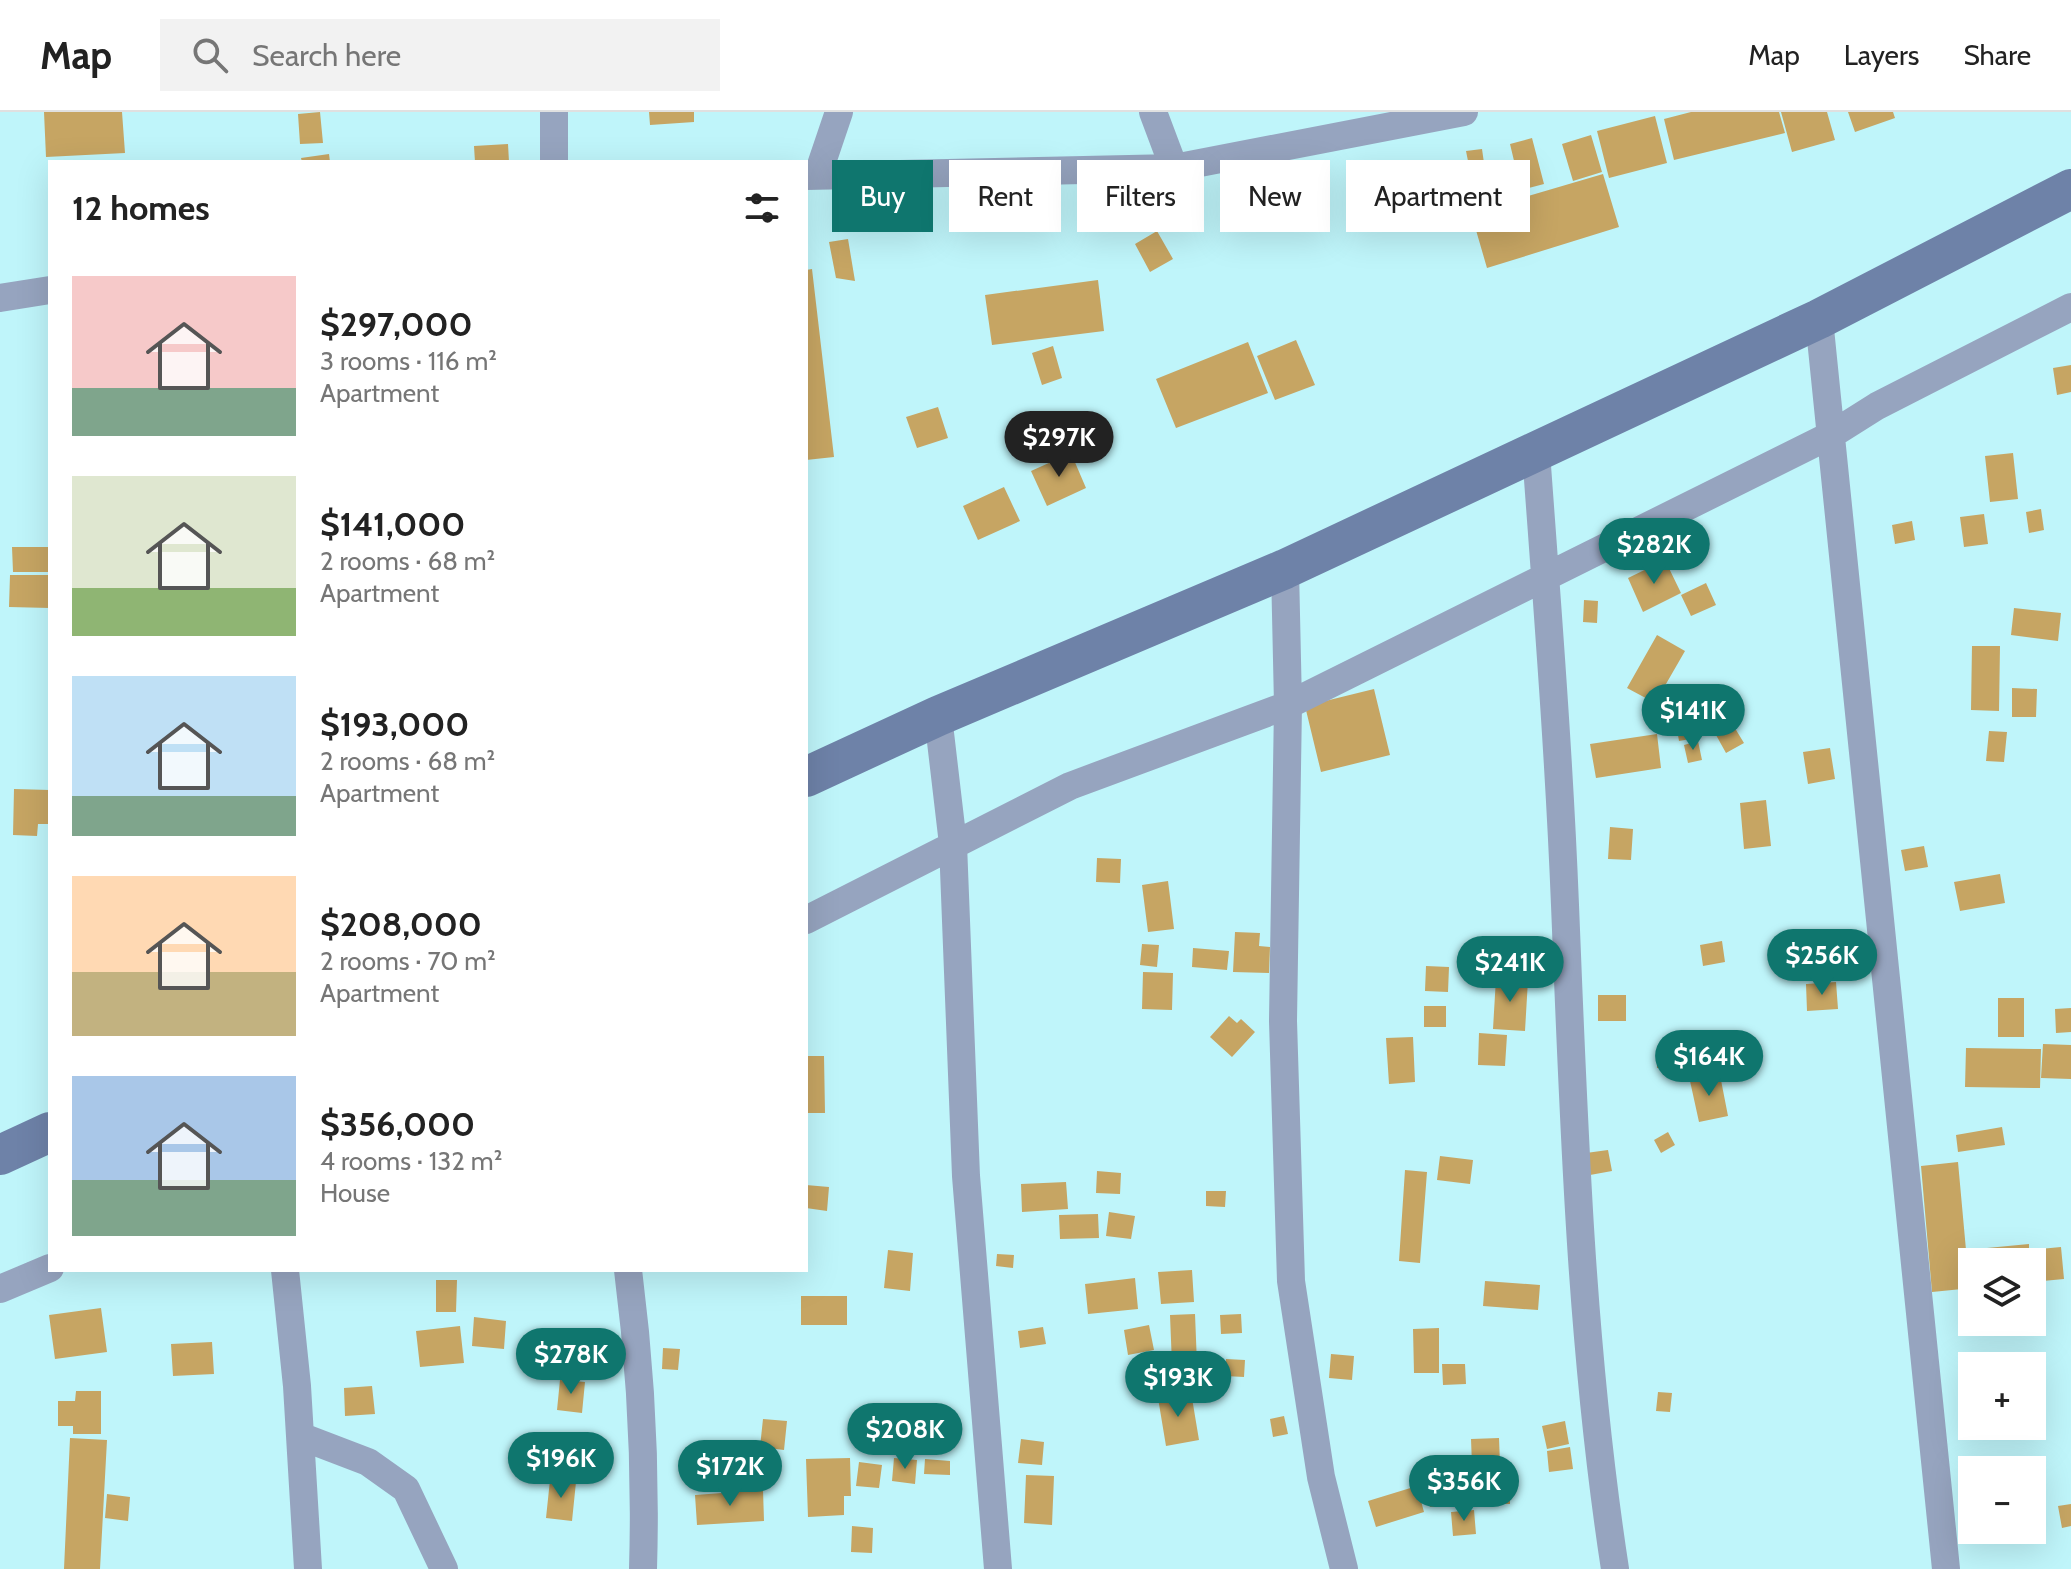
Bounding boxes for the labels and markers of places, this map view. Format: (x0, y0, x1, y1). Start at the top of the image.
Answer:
pin: $297K (1003, 411, 1115, 479)
pin: $282K (1598, 518, 1710, 586)
pin: $141K (1637, 684, 1749, 752)
pin: $256K (1766, 929, 1878, 997)
pin: $241K (1454, 936, 1566, 1004)
pin: $164K (1653, 1030, 1765, 1098)
pin: $278K (515, 1328, 627, 1396)
pin: $193K (1122, 1351, 1234, 1419)
pin: $208K (849, 1403, 961, 1471)
pin: $196K (505, 1432, 617, 1500)
pin: $172K (674, 1440, 786, 1508)
pin: $356K (1408, 1455, 1520, 1523)

